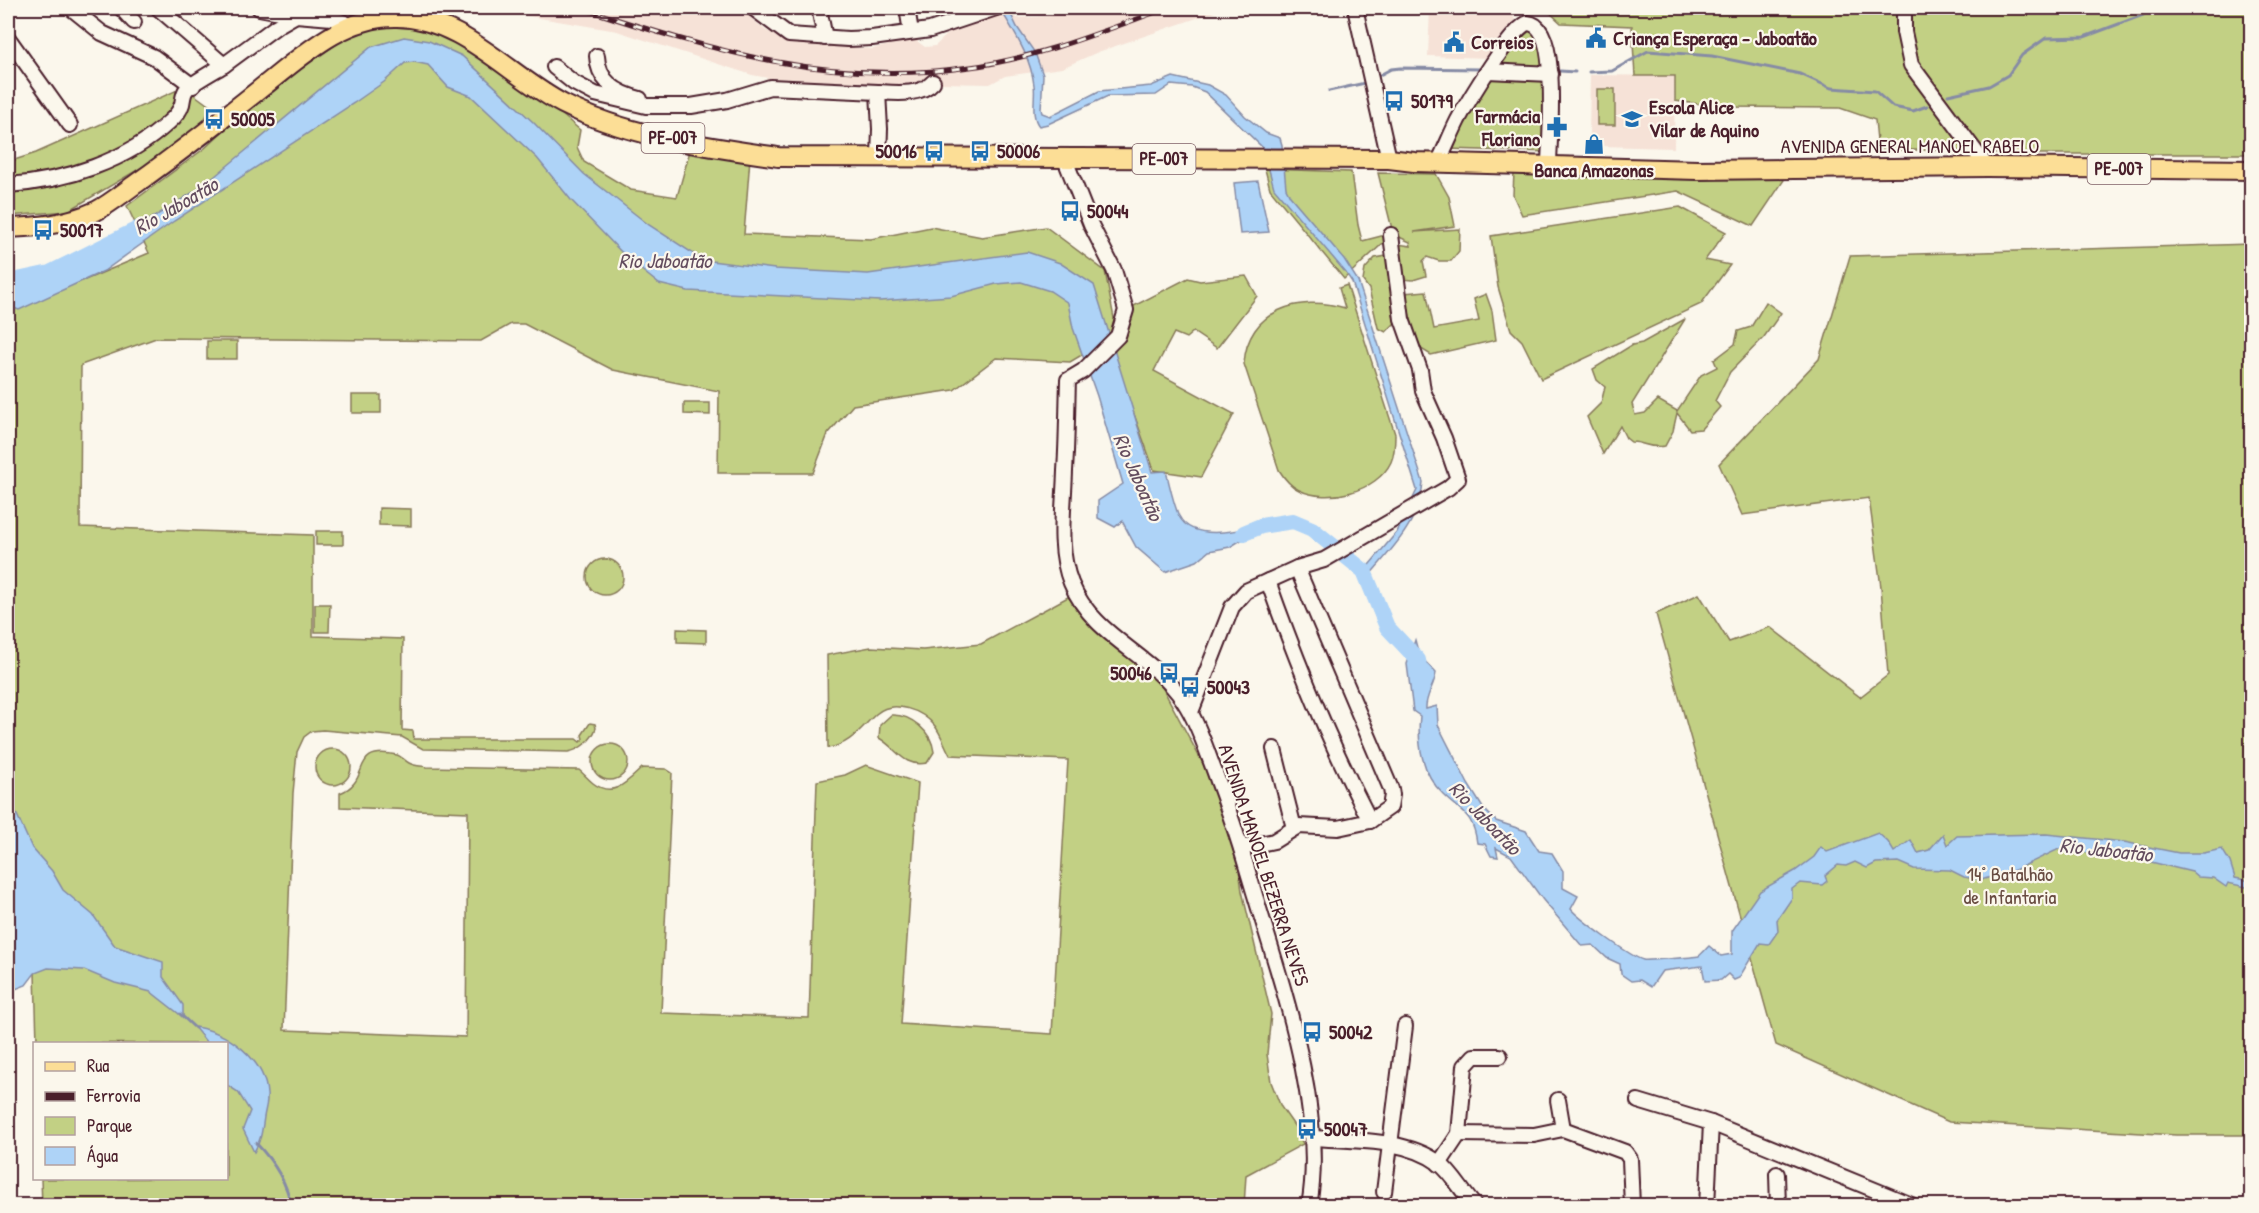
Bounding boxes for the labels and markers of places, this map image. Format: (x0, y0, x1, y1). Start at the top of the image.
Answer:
place label: Criança Esperaça - Jaboatão (1613, 24, 1817, 52)
public building icon: Criança Esperaça - Jaboatão (1584, 26, 1608, 50)
place label: Correios (1471, 28, 1534, 55)
public building icon: Correios (1442, 30, 1466, 54)
place label: 50179 (1411, 87, 1454, 114)
bus stop icon: 50179 (1382, 89, 1406, 113)
place label: Escola Alice Vilar de Aquino (1649, 93, 1759, 144)
place label: Farmácia Floriano (1474, 102, 1540, 152)
place label: 50005 (231, 105, 275, 132)
bus stop icon: 50005 (202, 107, 226, 131)
school or university icon: Escola Alice Vilar de Aquino (1620, 107, 1644, 131)
pharmacy icon: Farmácia Floriano (1545, 115, 1569, 139)
shop icon: Banca Amazonas (1582, 132, 1606, 156)
place label: 50016 (875, 137, 917, 164)
place label: 50006 (997, 137, 1040, 164)
bus stop icon: 50016 (922, 139, 946, 163)
bus stop icon: 50006 (968, 139, 992, 163)
place label: Banca Amazonas (1534, 156, 1654, 183)
place label: 50044 (1087, 197, 1129, 224)
bus stop icon: 50044 (1058, 199, 1082, 223)
place label: 50017 (60, 216, 104, 243)
bus stop icon: 50017 (31, 218, 55, 242)
place label: 50046 (1110, 659, 1152, 686)
bus stop icon: 50046 (1157, 661, 1181, 685)
place label: 50043 (1207, 673, 1250, 700)
bus stop icon: 50043 (1178, 675, 1202, 699)
place label: 50042 (1329, 1018, 1373, 1045)
bus stop icon: 50042 (1300, 1020, 1324, 1044)
place label: 50047 (1324, 1115, 1368, 1142)
bus stop icon: 50047 (1295, 1117, 1319, 1141)

